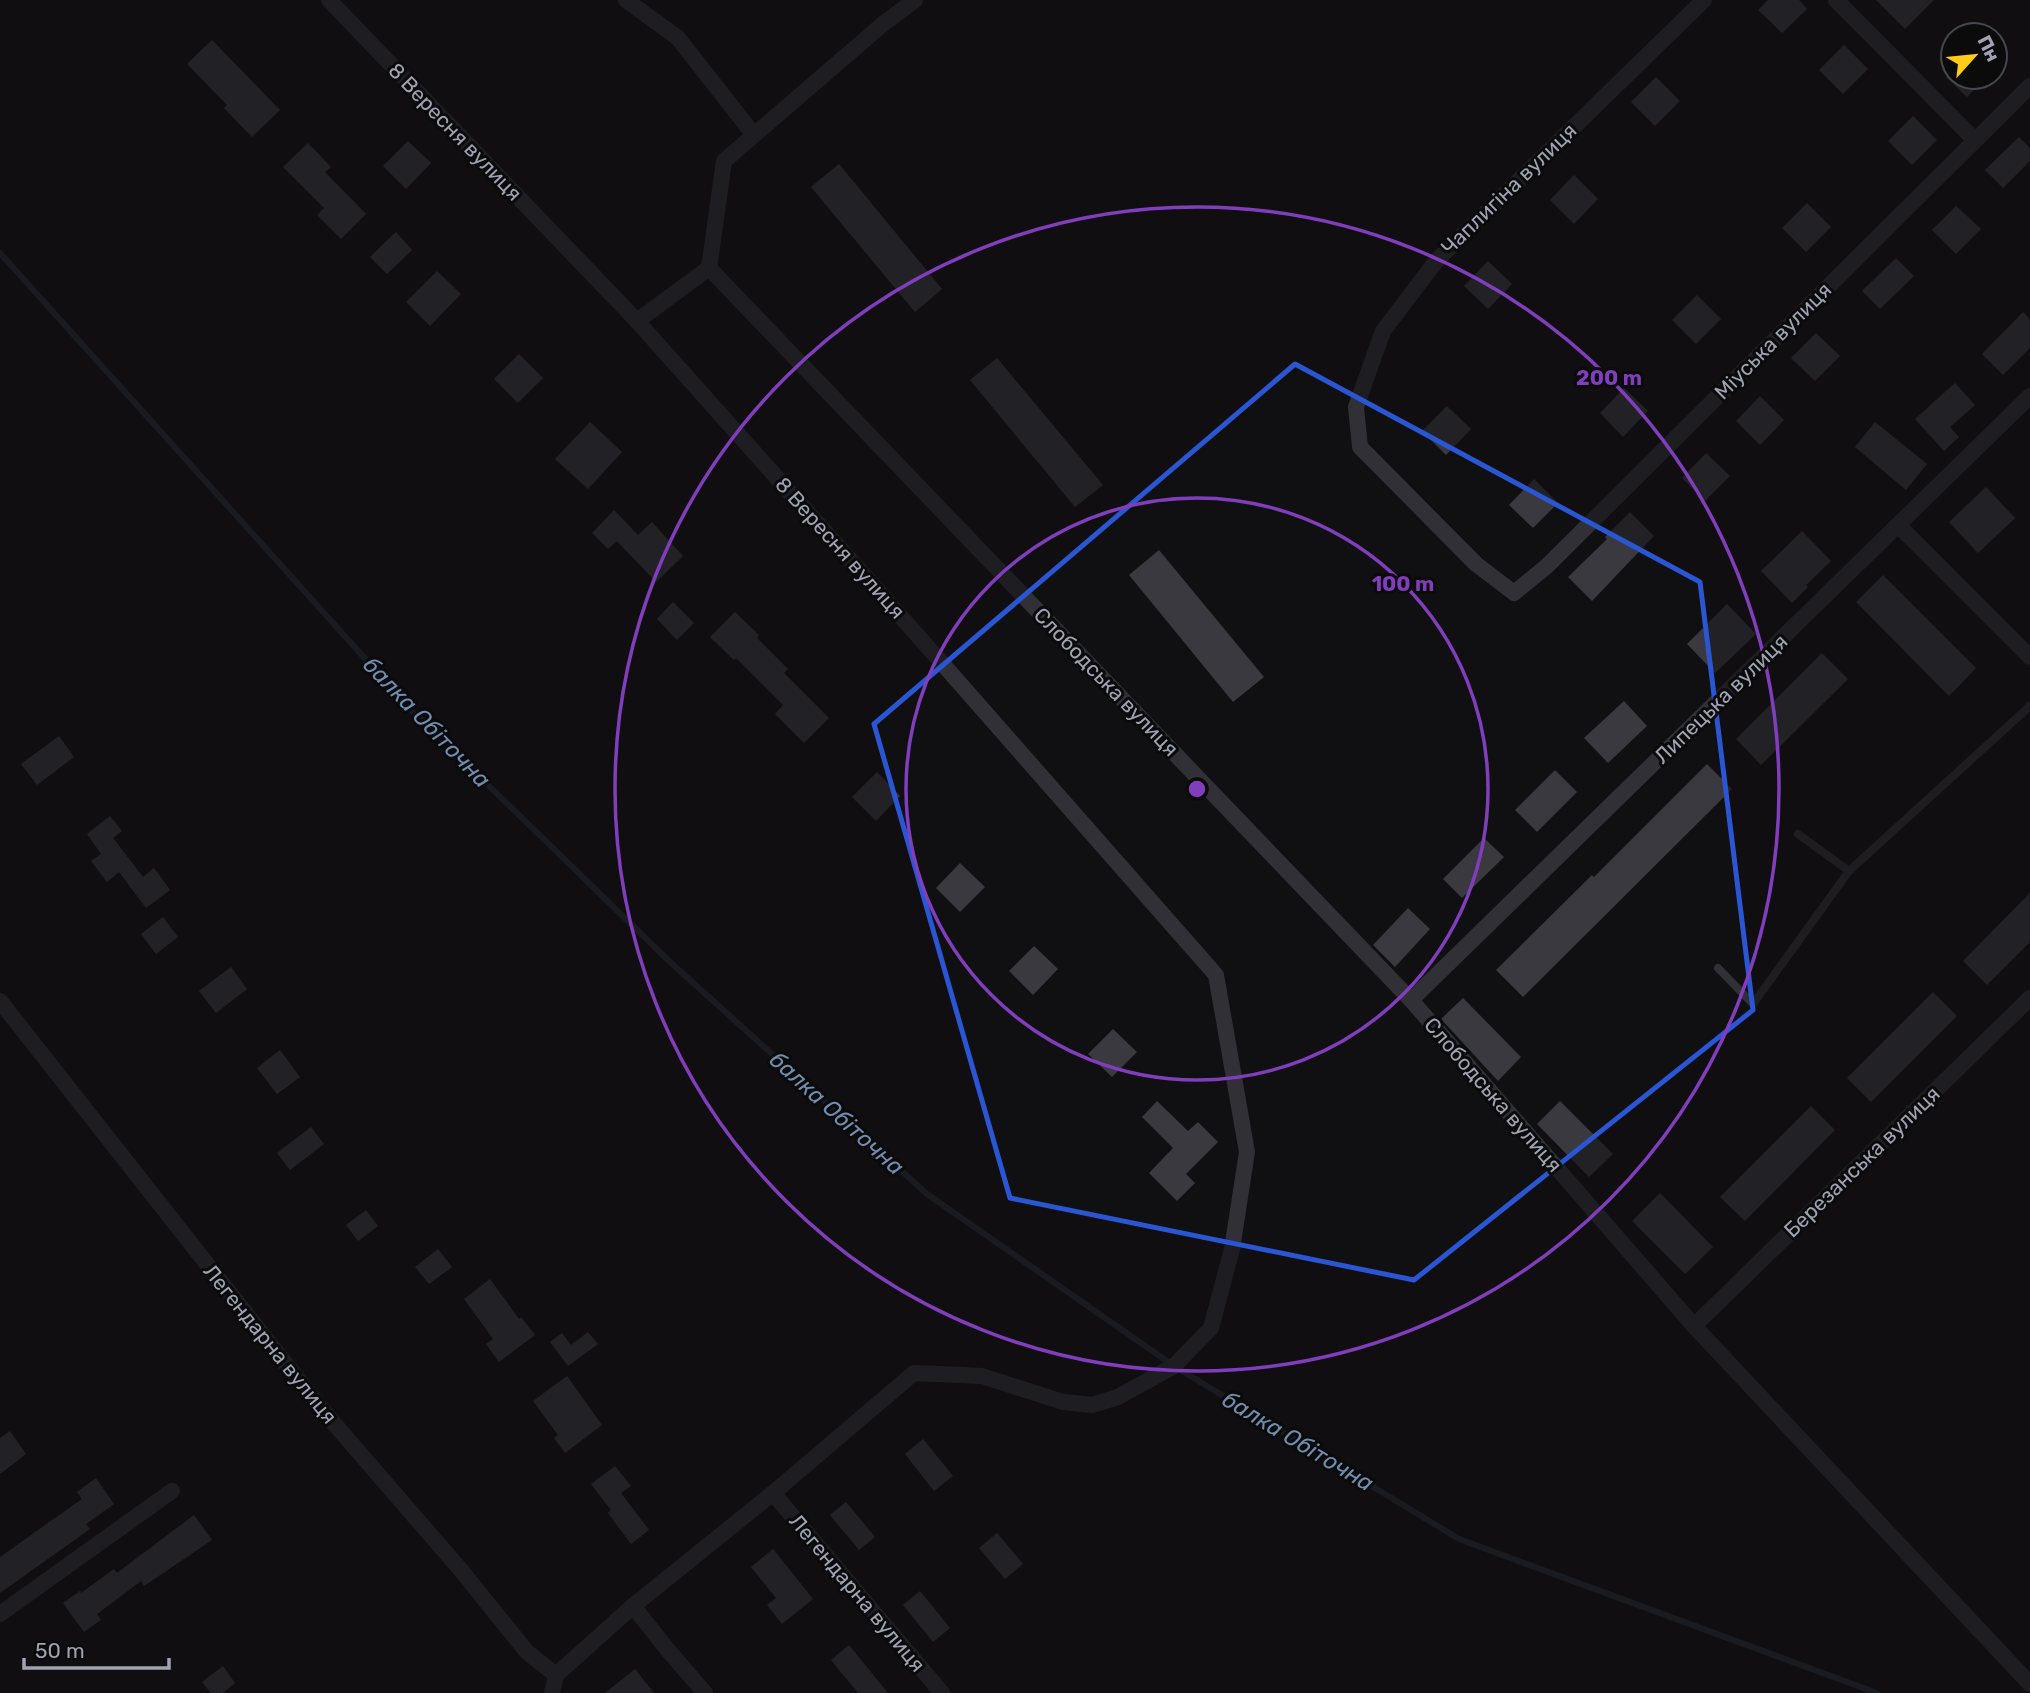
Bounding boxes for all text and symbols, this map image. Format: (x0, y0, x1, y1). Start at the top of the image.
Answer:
north arrow (1939, 21, 2009, 91)
text: Пн (1972, 32, 2005, 65)
street label: 8 Вересня вулиця (383, 58, 527, 206)
street label: Чаплигіна вулиця (1436, 118, 1582, 260)
street label: Міуська вулиця (1709, 277, 1836, 404)
text: 200 m (1576, 365, 1642, 390)
street label: 8 Вересня вулиця (770, 472, 910, 623)
text: 100 m (1372, 571, 1434, 596)
street label: Слободська вулиця (1029, 602, 1184, 761)
street label: Липецька вулиця (1649, 629, 1792, 769)
water label: балка Обіточна (357, 651, 497, 793)
centre of rings (1185, 777, 1209, 801)
street label: Слободська вулиця (1419, 1012, 1568, 1177)
water label: балка Обіточна (764, 1045, 910, 1181)
street label: Березанська вулиця (1779, 1081, 1945, 1242)
street label: Легендарна вулиця (198, 1259, 342, 1429)
water label: балка Обіточна (1217, 1385, 1379, 1497)
street label: Легендарна вулиця (784, 1509, 931, 1677)
scale bar (24, 1626, 170, 1670)
text: 50 m (35, 1638, 85, 1663)

